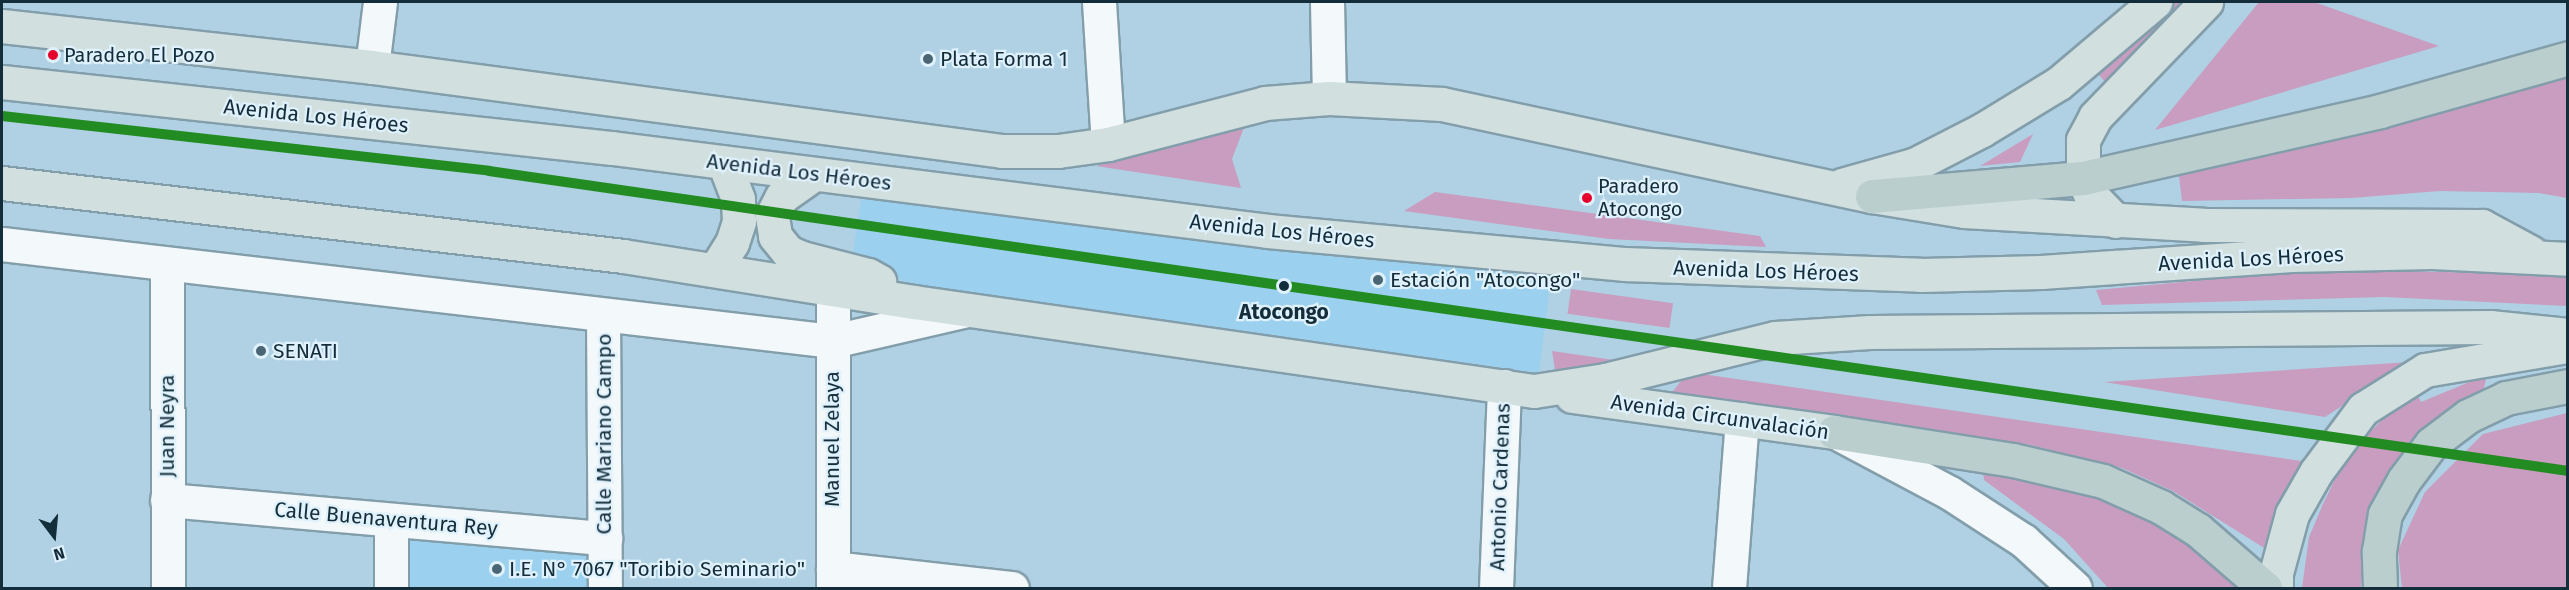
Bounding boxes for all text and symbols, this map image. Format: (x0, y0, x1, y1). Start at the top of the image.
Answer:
place label: Paradero El Pozo (64, 43, 215, 67)
place label: Plata Forma 1 (940, 46, 1068, 72)
marker: Paradero El Pozo (47, 49, 59, 61)
marker: Plata Forma 1 (921, 52, 935, 66)
street label: Avenida Los Héroes (222, 94, 410, 138)
street label: Avenida Los Héroes (705, 148, 893, 196)
place label: Paradero Atocongo (1598, 174, 1682, 221)
marker: Paradero Atocongo (1581, 192, 1593, 204)
street label: Avenida Los Héroes (1188, 209, 1376, 253)
street label: Avenida Los Héroes (2158, 242, 2344, 276)
street label: Avenida Los Héroes (1673, 255, 1859, 287)
place label: Estación "Atocongo" (1390, 267, 1580, 293)
marker: Estación "Atocongo" (1371, 273, 1385, 287)
marker: Atocongo (1273, 275, 1295, 297)
place label: Atocongo (1239, 299, 1329, 325)
street label: Calle Mariano Campo (591, 333, 617, 535)
place label: SENATI (273, 338, 338, 364)
marker: SENATI (254, 344, 268, 358)
street label: Manuel Zelaya (819, 371, 845, 507)
street label: Juan Neyra (154, 375, 180, 477)
street label: Avenida Circunvalación (1609, 389, 1831, 445)
street label: Antonio Cardenas (1484, 403, 1516, 571)
street label: Calle Buenaventura Rey (273, 497, 499, 541)
north arrow (24, 506, 84, 566)
text: N (51, 543, 67, 564)
place label: I.E. N° 7067 "Toribio Seminario" (509, 556, 805, 582)
marker: I.E. N° 7067 "Toribio Seminario" (490, 562, 504, 576)

